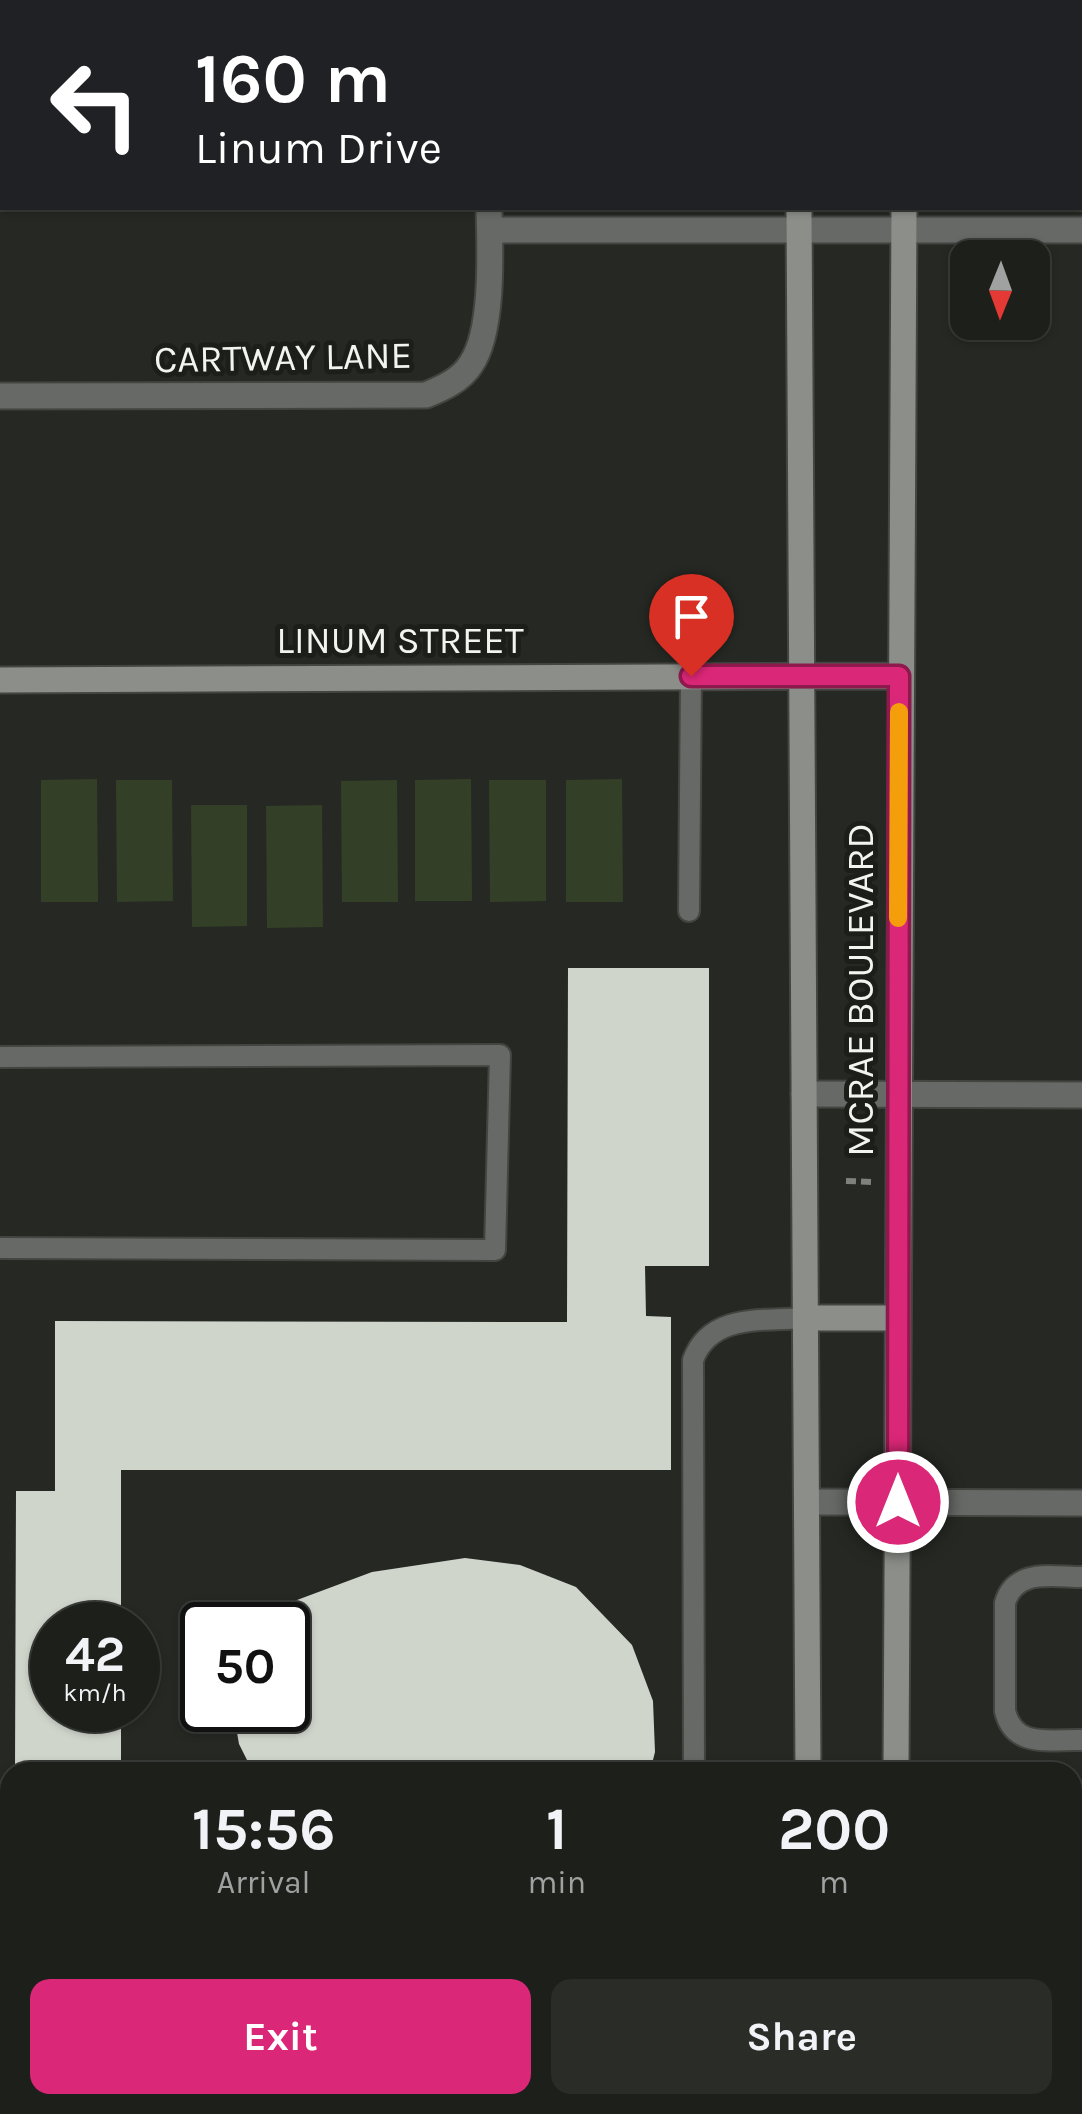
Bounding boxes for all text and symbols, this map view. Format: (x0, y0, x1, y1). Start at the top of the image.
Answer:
text: 160 m (195, 38, 391, 120)
icon: left (30, 40, 160, 170)
text: Linum Drive (195, 122, 442, 174)
north arrow (950, 240, 1050, 340)
map controls (950, 240, 1050, 340)
street label: CARTWAY LANE (154, 333, 412, 382)
pin (649, 574, 734, 677)
icon: arrive (664, 589, 719, 644)
street label: LINUM STREET (276, 618, 524, 663)
street label: MCRAE BOULEVARD (838, 823, 883, 1157)
position arrow (846, 1450, 950, 1554)
speed limit sign: 50 (180, 1602, 310, 1732)
text: 42 (65, 1625, 125, 1684)
text: km/h (63, 1678, 127, 1707)
text: 15:56 (192, 1794, 336, 1864)
text: 1 (546, 1794, 567, 1864)
text: 200 (778, 1794, 890, 1864)
text: Arrival (217, 1864, 311, 1901)
text: min (527, 1864, 586, 1901)
text: m (819, 1864, 849, 1901)
button: Exit (30, 1979, 531, 2094)
button: Share (551, 1979, 1052, 2094)

